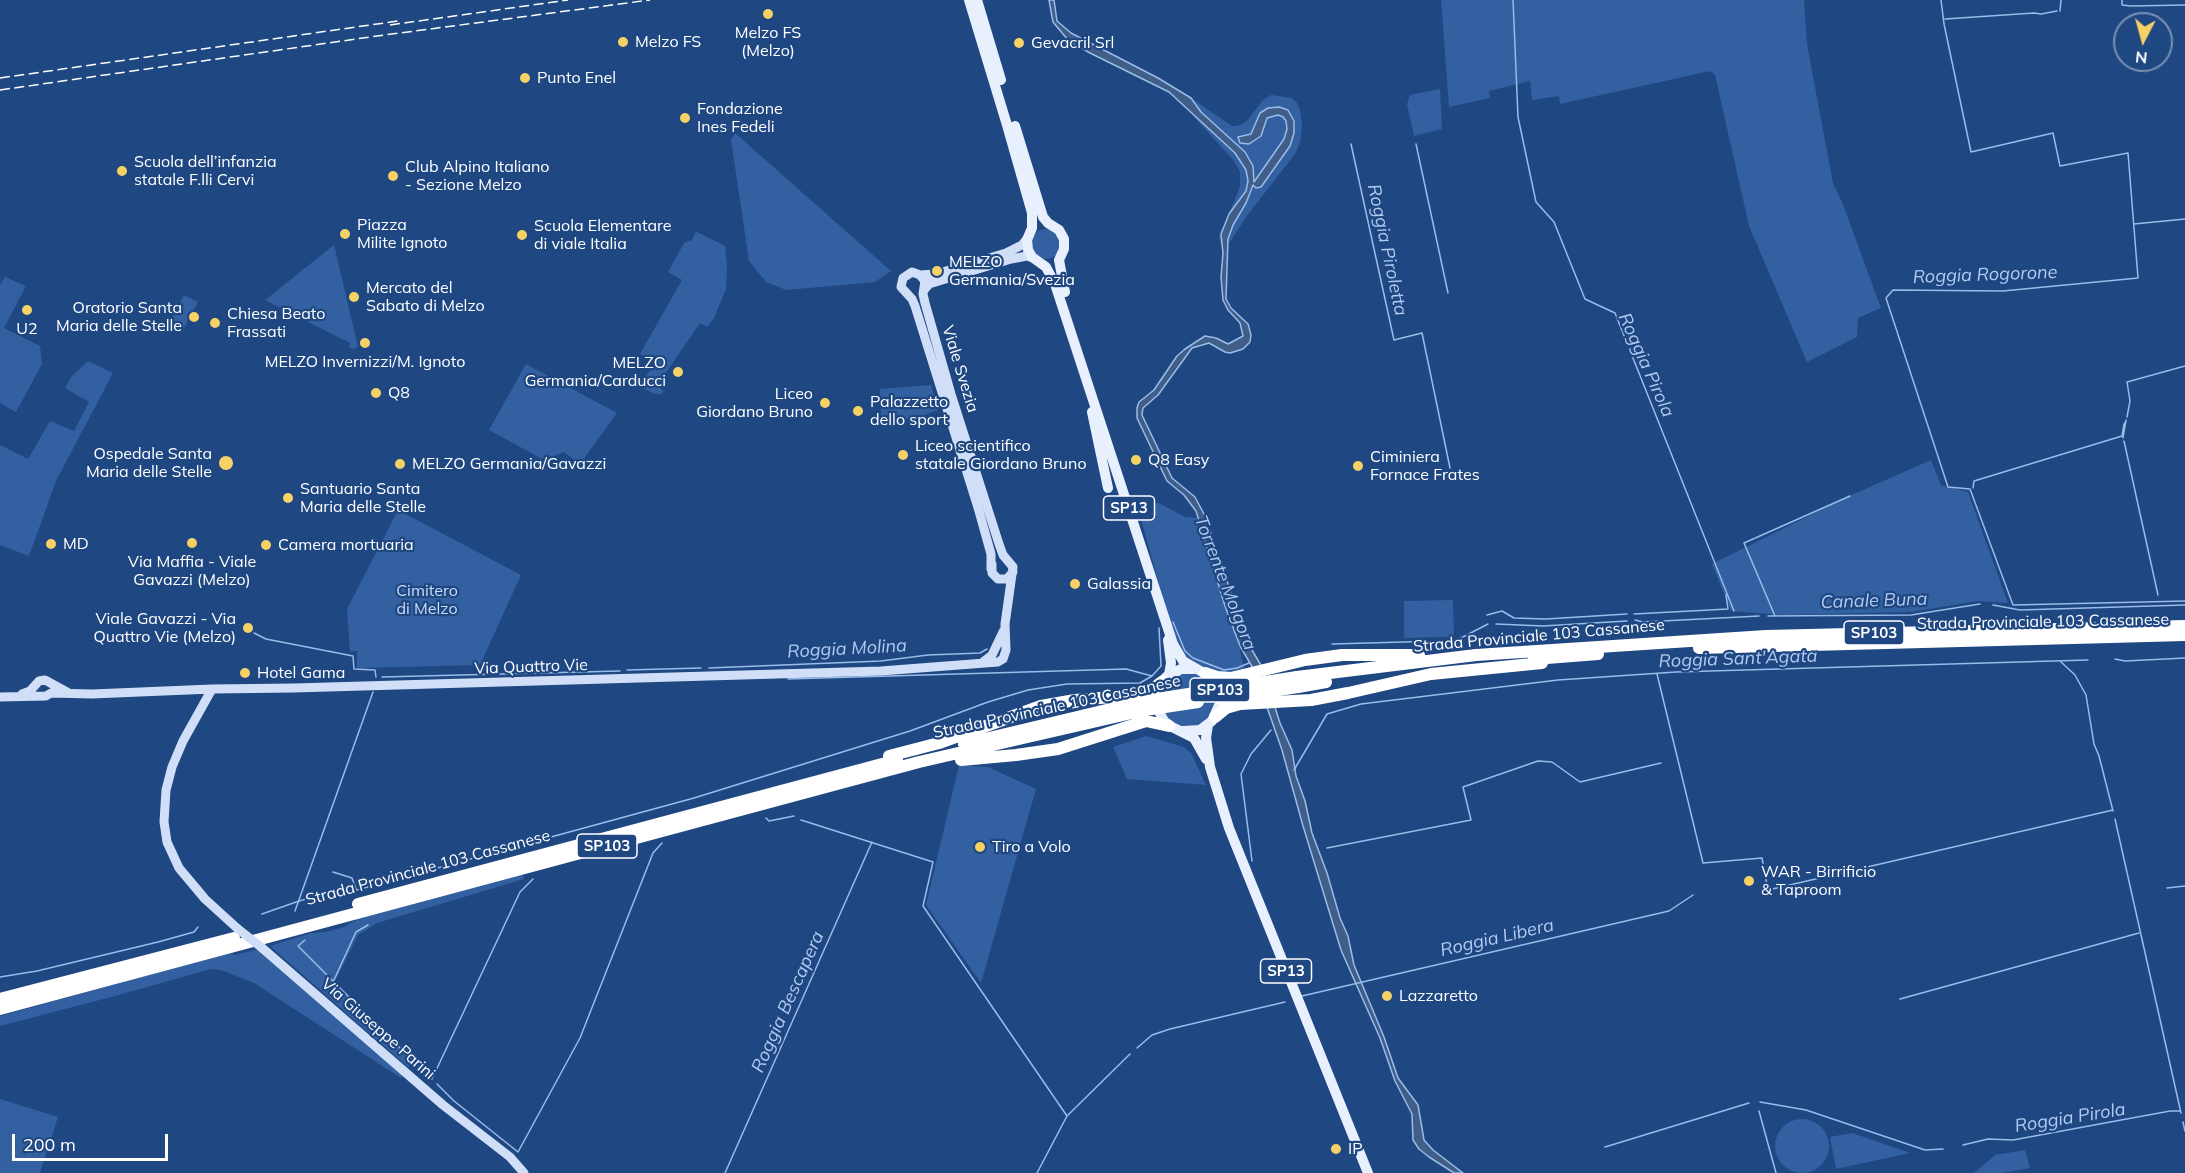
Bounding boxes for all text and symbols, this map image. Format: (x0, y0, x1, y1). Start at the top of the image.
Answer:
marker: Melzo FS (Melzo) (761, 7, 775, 21)
north arrow (2113, 12, 2173, 72)
place label: Melzo FS (Melzo) (735, 23, 801, 61)
place label: Melzo FS (635, 32, 701, 52)
place label: Gevacril Srl (1031, 33, 1114, 53)
marker: Melzo FS (616, 35, 630, 49)
marker: Gevacril Srl (1012, 36, 1026, 50)
text: N (2134, 47, 2148, 68)
place label: Punto Enel (537, 68, 616, 88)
marker: Punto Enel (518, 71, 532, 85)
place label: Fondazione Ines Fedeli (697, 99, 783, 137)
marker: Fondazione Ines Fedeli (678, 111, 692, 125)
place label: Scuola dell’infanzia statale F.lli Cervi (134, 152, 277, 190)
place label: Club Alpino Italiano - Sezione Melzo (405, 157, 549, 195)
marker: Scuola dell’infanzia statale F.lli Cervi (115, 164, 129, 178)
marker: Club Alpino Italiano - Sezione Melzo (386, 169, 400, 183)
water label: Roggia Piroletta (1363, 182, 1411, 318)
place label: Piazza Milite Ignoto (357, 215, 447, 253)
place label: Scuola Elementare di viale Italia (534, 216, 671, 254)
marker: Piazza Milite Ignoto (338, 227, 352, 241)
marker: Scuola Elementare di viale Italia (515, 228, 529, 242)
place label: MELZO Germania/Svezia (949, 252, 1075, 290)
water label: Roggia Rogorone (1912, 262, 2058, 288)
marker: MELZO Germania/Svezia (930, 264, 944, 278)
place label: Mercato del Sabato di Melzo (366, 278, 485, 316)
marker: Mercato del Sabato di Melzo (347, 290, 361, 304)
place label: Oratorio Santa Maria delle Stelle (56, 298, 182, 336)
marker: U2 (20, 303, 34, 317)
place label: Chiesa Beato Frassati (227, 304, 325, 342)
marker: Oratorio Santa Maria delle Stelle (187, 310, 201, 324)
water label: Roggia Pirola (1613, 310, 1679, 420)
marker: Chiesa Beato Frassati (208, 316, 222, 330)
place label: U2 (16, 319, 38, 339)
street label: Viale Svezia (938, 323, 982, 415)
marker: MELZO Invernizzi/M. Ignoto (358, 336, 372, 350)
place label: MELZO Invernizzi/M. Ignoto (265, 352, 465, 372)
place label: MELZO Germania/Carducci (525, 353, 666, 391)
marker: MELZO Germania/Carducci (671, 365, 685, 379)
place label: Q8 (388, 383, 410, 403)
place label: Liceo Giordano Bruno (696, 384, 813, 422)
marker: Q8 (369, 386, 383, 400)
place label: Palazzetto dello sport (870, 392, 948, 430)
marker: Liceo Giordano Bruno (818, 396, 832, 410)
marker: Palazzetto dello sport (851, 404, 865, 418)
place label: Liceo scientifico statale Giordano Bruno (915, 436, 1087, 474)
place label: Ospedale Santa Maria delle Stelle (86, 444, 212, 482)
place label: Ciminiera Fornace Frates (1370, 447, 1480, 485)
marker: Liceo scientifico statale Giordano Bruno (896, 448, 910, 462)
place label: Q8 Easy (1148, 450, 1209, 470)
marker: Q8 Easy (1129, 453, 1143, 467)
marker: Ospedale Santa Maria delle Stelle (217, 454, 235, 472)
place label: MELZO Germania/Gavazzi (412, 454, 606, 474)
marker: MELZO Germania/Gavazzi (393, 457, 407, 471)
marker: Ciminiera Fornace Frates (1351, 459, 1365, 473)
place label: Santuario Santa Maria delle Stelle (300, 479, 426, 517)
marker: Santuario Santa Maria delle Stelle (281, 491, 295, 505)
road number: SP13 (1104, 496, 1154, 520)
water label: Torrente Molgora (1189, 513, 1261, 653)
place label: MD (63, 534, 89, 554)
place label: Camera mortuaria (278, 535, 414, 555)
marker: Via Maffia - Viale Gavazzi (Melzo) (185, 536, 199, 550)
marker: MD (44, 537, 58, 551)
marker: Camera mortuaria (259, 538, 273, 552)
place label: Via Maffia - Viale Gavazzi (Melzo) (128, 552, 256, 590)
place label: Galassia (1087, 574, 1151, 594)
marker: Galassia (1068, 577, 1082, 591)
park label: Cimitero di Melzo (396, 581, 458, 619)
water label: Canale Buna (1820, 588, 1928, 614)
place label: Viale Gavazzi - Via Quattro Vie (Melzo) (93, 609, 236, 647)
street label: Strada Provinciale 103 Cassanese (1917, 610, 2169, 634)
street label: Strada Provinciale 103 Cassanese (1412, 615, 1666, 657)
marker: Viale Gavazzi - Via Quattro Vie (Melzo) (241, 621, 255, 635)
road number: SP103 (1844, 621, 1904, 645)
water label: Roggia Molina (787, 635, 907, 663)
water label: Roggia Sant'Agata (1658, 645, 1818, 673)
street label: Via Quattro Vie (474, 655, 588, 679)
place label: Hotel Gama (257, 663, 345, 683)
marker: Hotel Gama (238, 666, 252, 680)
street label: Strada Provinciale 103 Cassanese (932, 671, 1182, 743)
road number: SP103 (1190, 678, 1250, 702)
street label: Strada Provinciale 103 Cassanese (304, 826, 552, 910)
road number: SP103 (577, 834, 637, 858)
place label: Tiro a Volo (992, 837, 1071, 857)
marker: Tiro a Volo (973, 840, 987, 854)
place label: WAR - Birrificio & Taproom (1761, 862, 1876, 900)
marker: WAR - Birrificio & Taproom (1742, 874, 1756, 888)
water label: Roggia Libera (1438, 914, 1556, 962)
water label: Roggia Bescapera (747, 928, 829, 1076)
road number: SP13 (1260, 959, 1312, 983)
street label: Via Giuseppe Parini (317, 974, 439, 1084)
place label: Lazzaretto (1399, 986, 1478, 1006)
marker: Lazzaretto (1380, 989, 1394, 1003)
water label: Roggia Pirola (2013, 1099, 2127, 1137)
scale bar (15, 1122, 171, 1160)
text: 200 m (23, 1133, 76, 1156)
place label: IP (1348, 1139, 1363, 1159)
marker: IP (1329, 1142, 1343, 1156)

